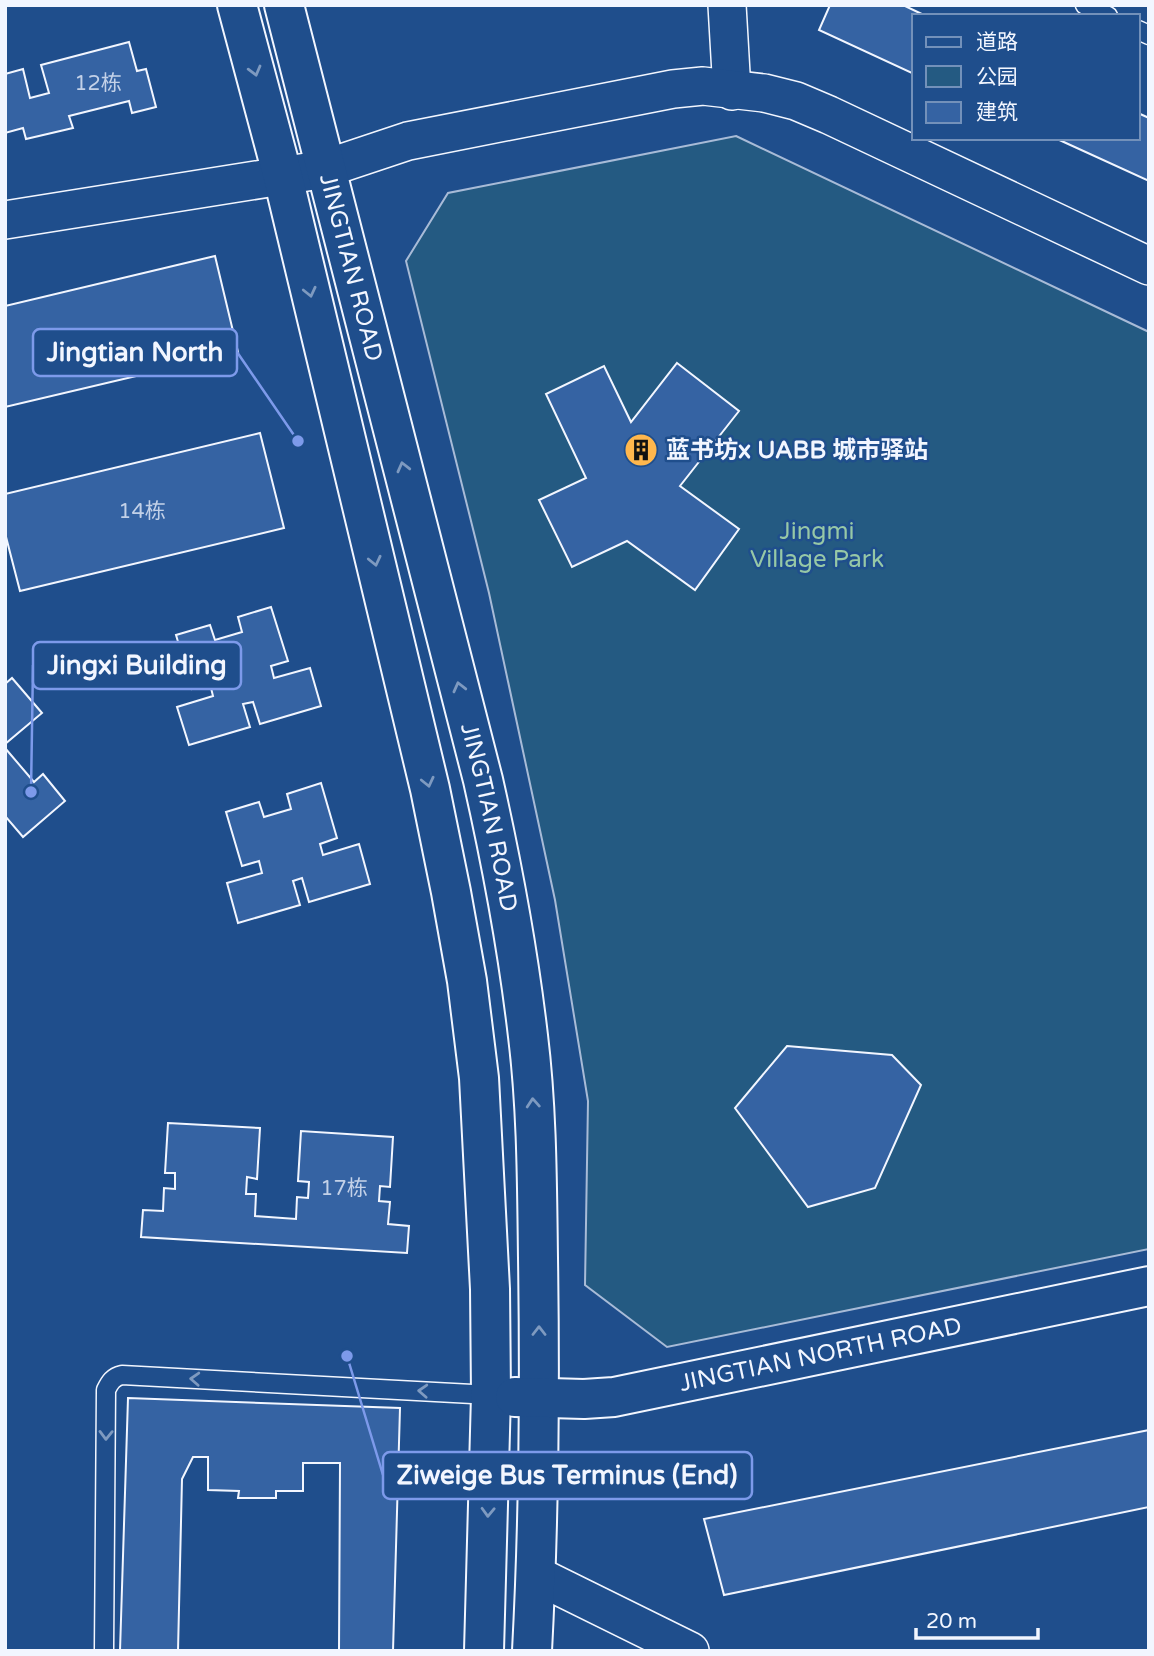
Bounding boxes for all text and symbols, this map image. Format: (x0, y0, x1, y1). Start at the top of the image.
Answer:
legend (912, 14, 1140, 140)
text: 道路 (976, 30, 1018, 55)
one-way arrow (246, 65, 261, 77)
text: 公园 (976, 65, 1018, 90)
house number: 12栋 (74, 71, 122, 96)
text: 建筑 (976, 100, 1018, 125)
street label: JINGTIAN ROAD (313, 171, 389, 364)
one-way arrow (302, 286, 316, 298)
callout: Jingtian North (33, 329, 237, 376)
text: Jingtian North (46, 337, 223, 368)
building icon: 蓝书坊x UABB 城市驿站 (622, 431, 660, 469)
place label: 蓝书坊x UABB 城市驿站 (666, 436, 928, 465)
one-way arrow (397, 461, 411, 473)
house number: 14栋 (118, 499, 166, 524)
park label: Jingmi Village Park (750, 517, 884, 574)
one-way arrow (367, 555, 381, 567)
callout: Jingxi Building (33, 642, 241, 689)
text: Jingxi Building (46, 650, 227, 681)
one-way arrow (453, 681, 467, 693)
street label: JINGTIAN ROAD (454, 720, 524, 914)
one-way arrow (420, 776, 434, 788)
one-way arrow (526, 1098, 541, 1109)
house number: 17栋 (320, 1176, 368, 1201)
street label: JINGTIAN NORTH ROAD (677, 1311, 964, 1398)
one-way arrow (531, 1325, 547, 1335)
one-way arrow (190, 1372, 201, 1387)
one-way arrow (417, 1384, 428, 1399)
one-way arrow (98, 1430, 114, 1441)
callout: Ziweige Bus Terminus (End) (383, 1452, 752, 1499)
text: Ziweige Bus Terminus (End) (397, 1460, 737, 1491)
one-way arrow (480, 1507, 495, 1518)
scale bar (916, 1596, 1038, 1640)
text: 20 m (926, 1609, 977, 1634)

